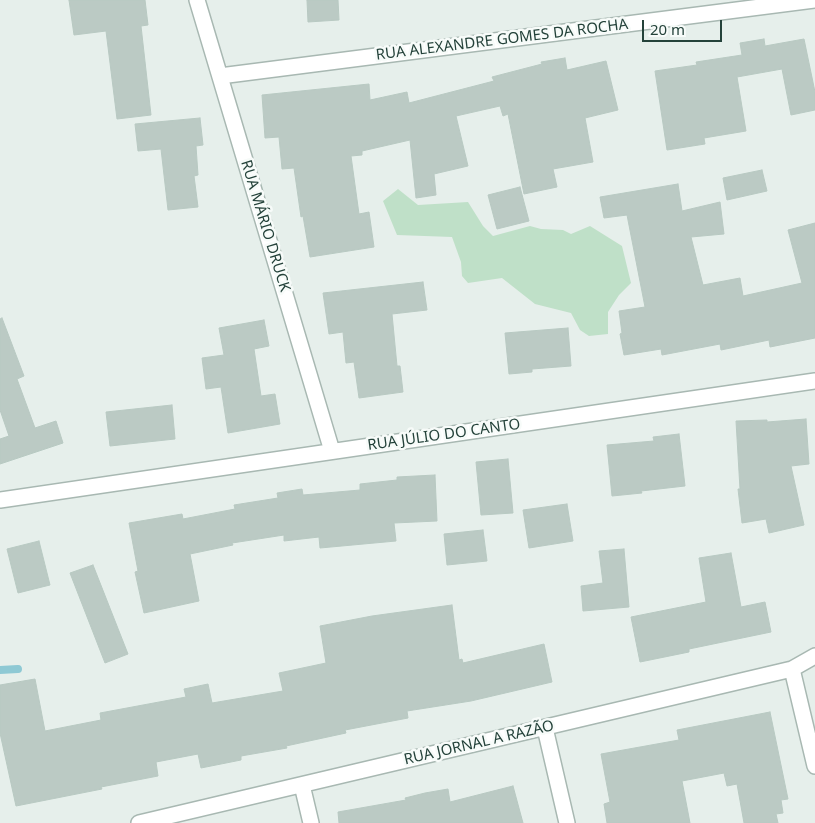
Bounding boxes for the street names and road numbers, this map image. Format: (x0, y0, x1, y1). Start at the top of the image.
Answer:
street label: RUA ALEXANDRE GOMES DA ROCHA (375, 16, 629, 64)
street label: RUA MÁRIO DRUCK (236, 158, 294, 294)
street label: RUA JÚLIO DO CANTO (366, 415, 522, 455)
street label: RUA JORNAL A RAZÃO (402, 717, 556, 769)

